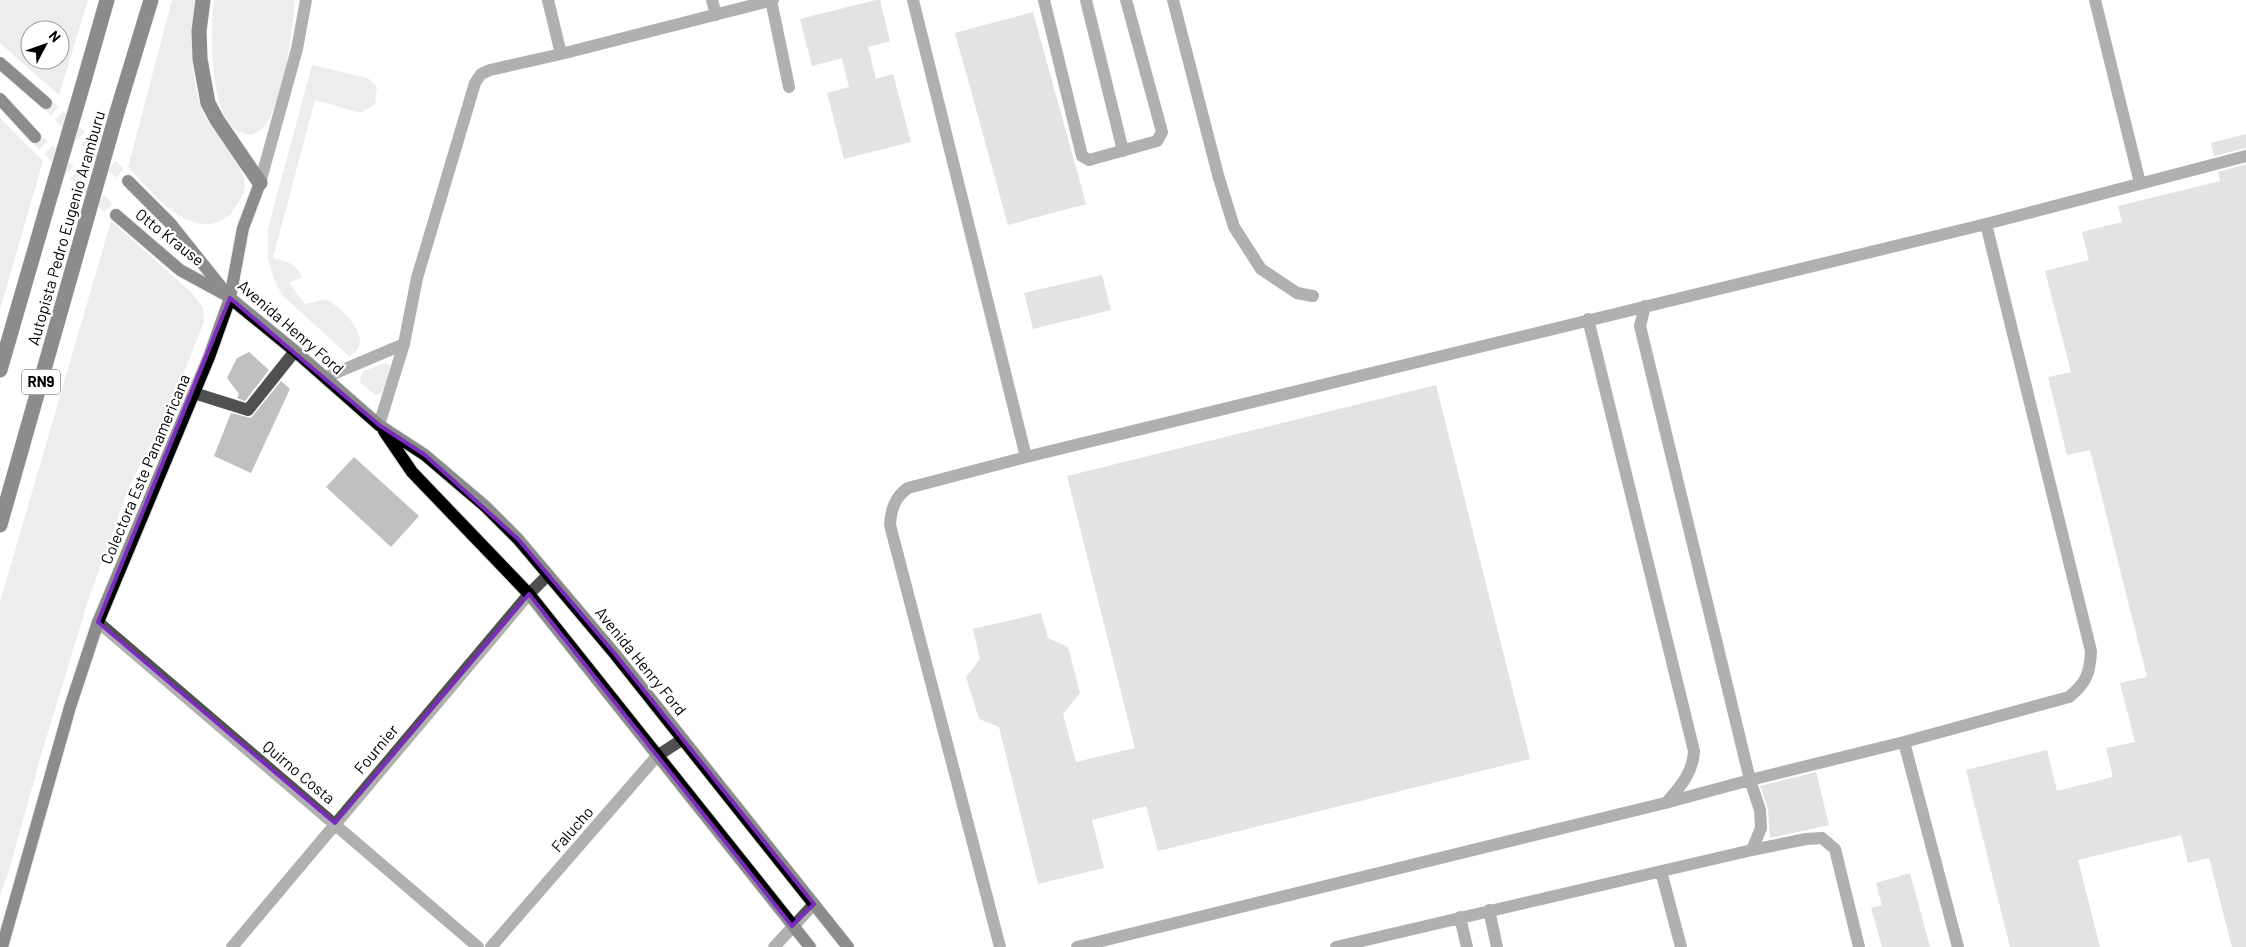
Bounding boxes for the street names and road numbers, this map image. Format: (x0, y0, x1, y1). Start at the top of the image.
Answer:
street label: Autopista Pedro Eugenio Aramburu (23, 108, 108, 347)
street label: Otto Krause (132, 204, 208, 269)
street label: Avenida Henry Ford (235, 275, 348, 378)
road number: RN9 (22, 370, 60, 394)
street label: Colectora Este Panamericana (96, 371, 193, 567)
street label: Avenida Henry Ford (592, 603, 691, 719)
street label: Fournier (349, 720, 402, 777)
street label: Quirno Costa (259, 736, 339, 807)
street label: Falucho (547, 802, 597, 855)

